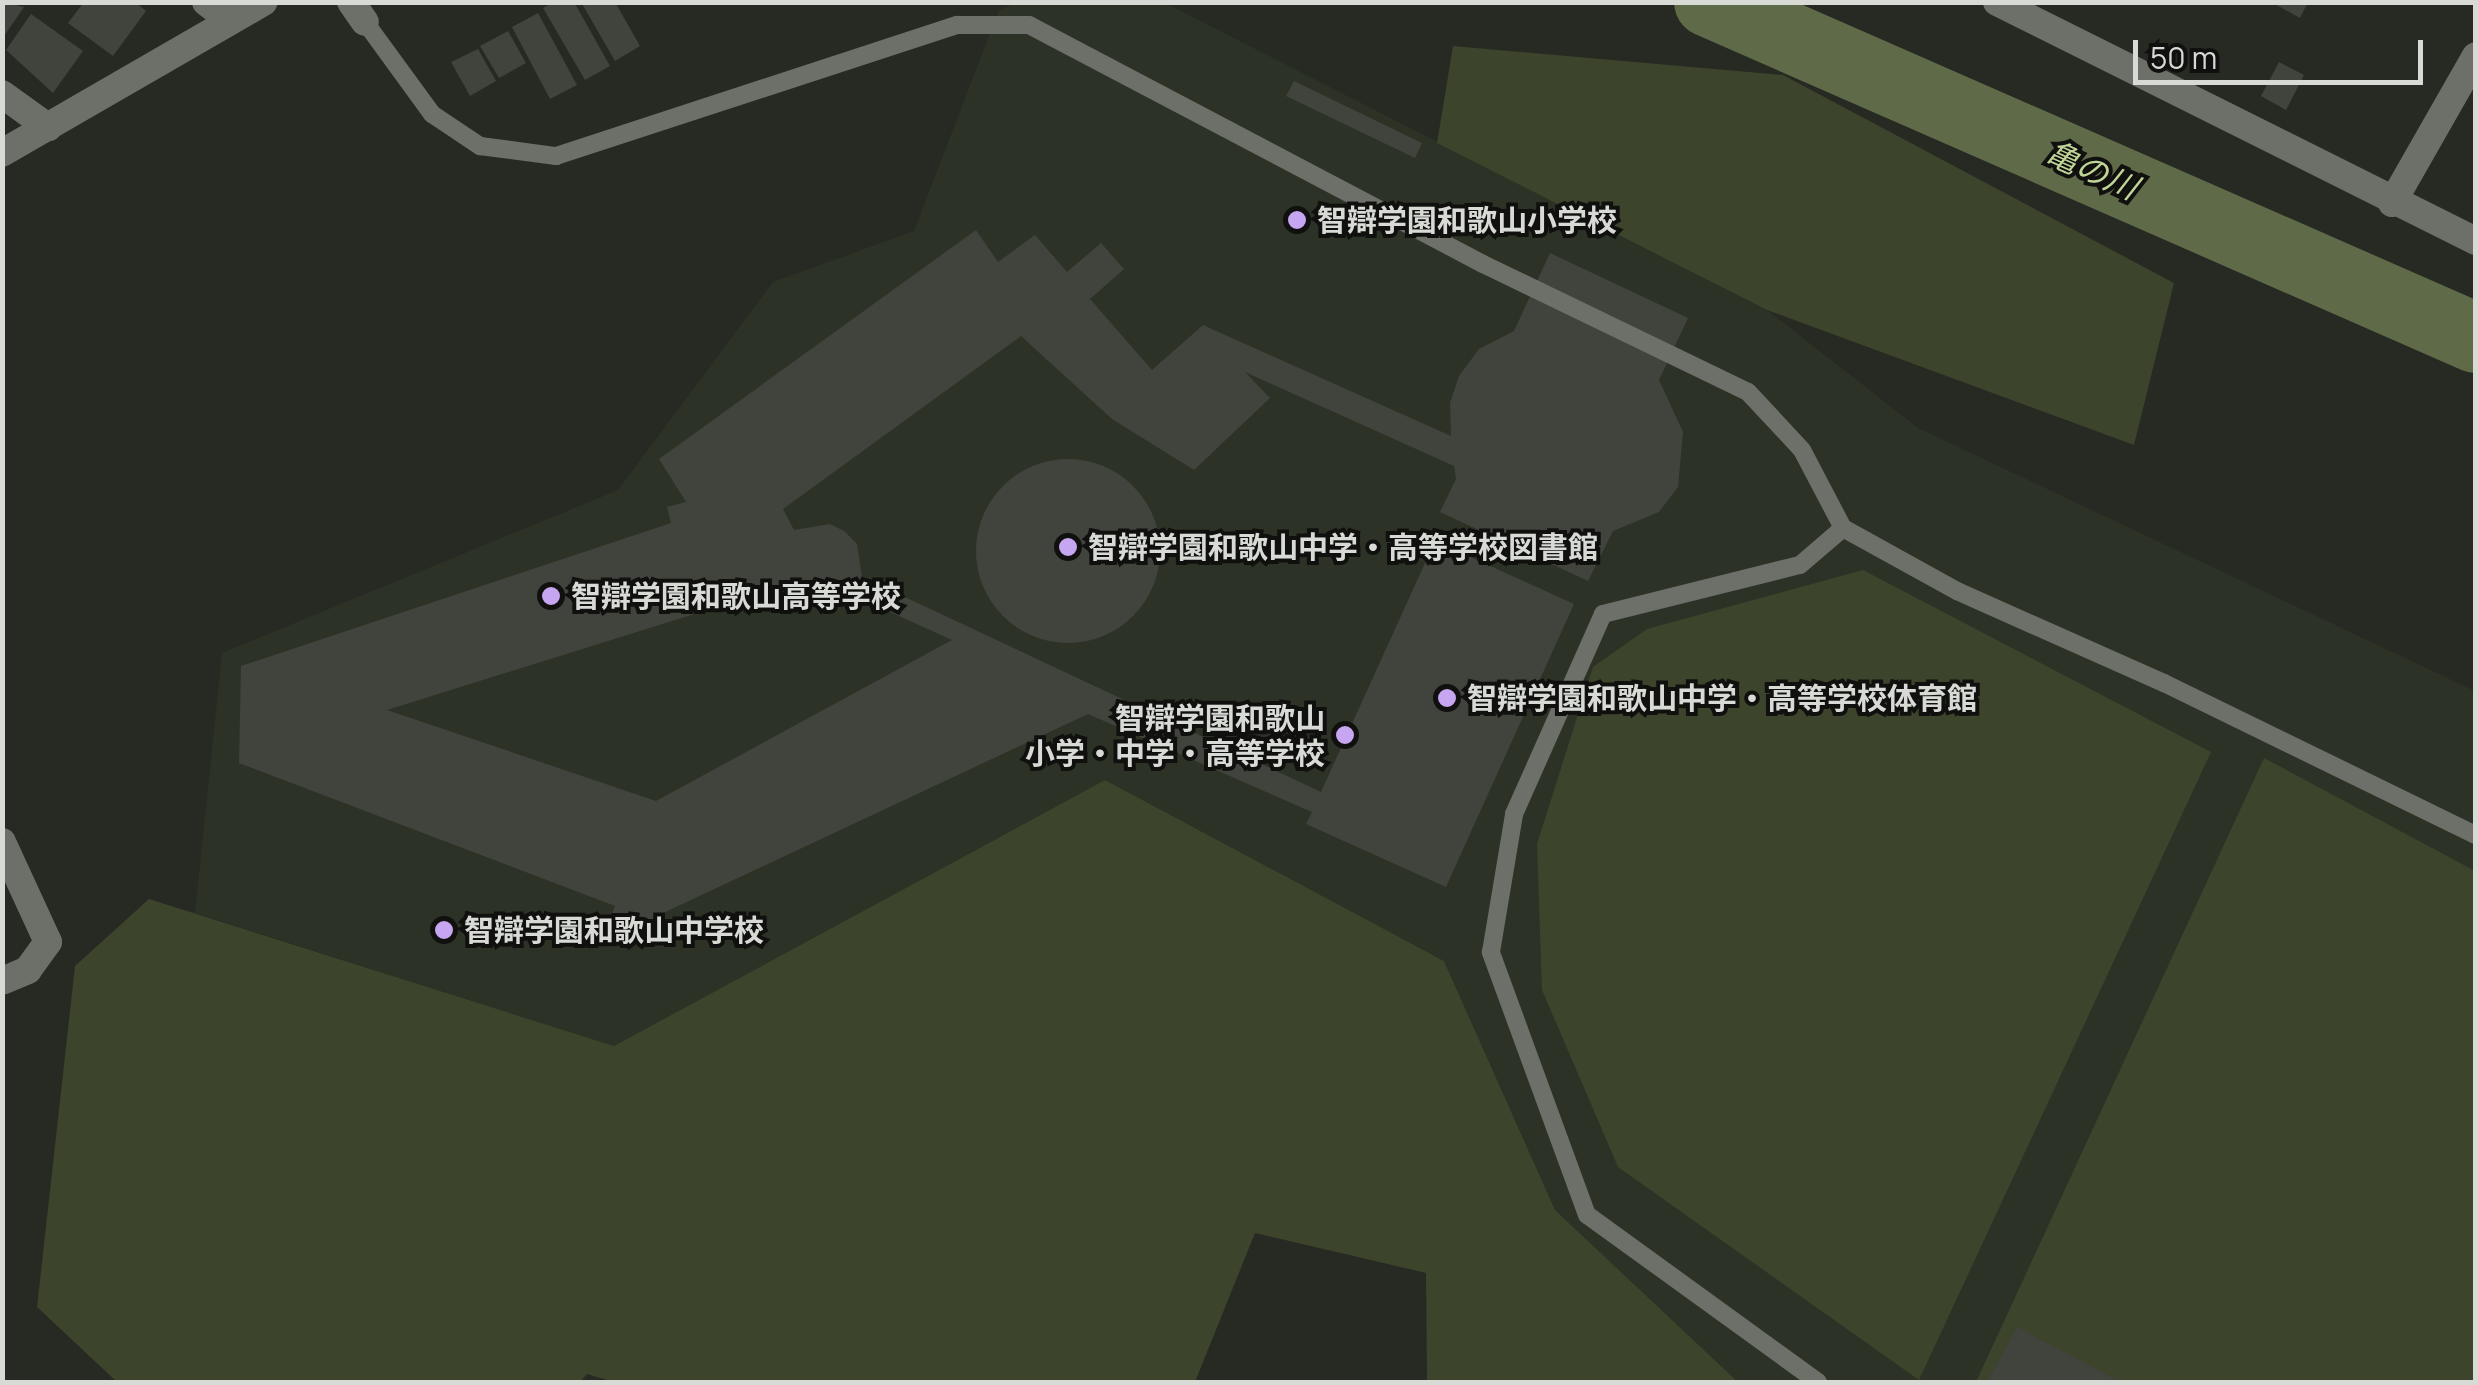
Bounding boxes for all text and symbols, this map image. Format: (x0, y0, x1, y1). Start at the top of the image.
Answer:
scale bar (2138, 20, 2428, 82)
text: 50 m (2150, 37, 2217, 78)
water label: 亀の川 (2040, 133, 2144, 207)
place label: 智辯学園和歌山小学校 (1317, 202, 1617, 238)
marker: 智辯学園和歌山小学校 (1286, 209, 1308, 231)
place label: 智辯学園和歌山中学・高等学校図書館 (1088, 529, 1598, 565)
marker: 智辯学園和歌山中学・高等学校図書館 (1057, 536, 1079, 558)
place label: 智辯学園和歌山高等学校 (571, 578, 901, 614)
marker: 智辯学園和歌山高等学校 (540, 585, 562, 607)
place label: 智辯学園和歌山中学・高等学校体育館 (1467, 680, 1977, 716)
marker: 智辯学園和歌山中学・高等学校体育館 (1436, 687, 1458, 709)
place label: 智辯学園和歌山 小学・中学・高等学校 (1025, 700, 1325, 770)
marker: 智辯学園和歌山 小学・中学・高等学校 (1334, 724, 1356, 746)
place label: 智辯学園和歌山中学校 (464, 912, 764, 948)
marker: 智辯学園和歌山中学校 (433, 919, 455, 941)

